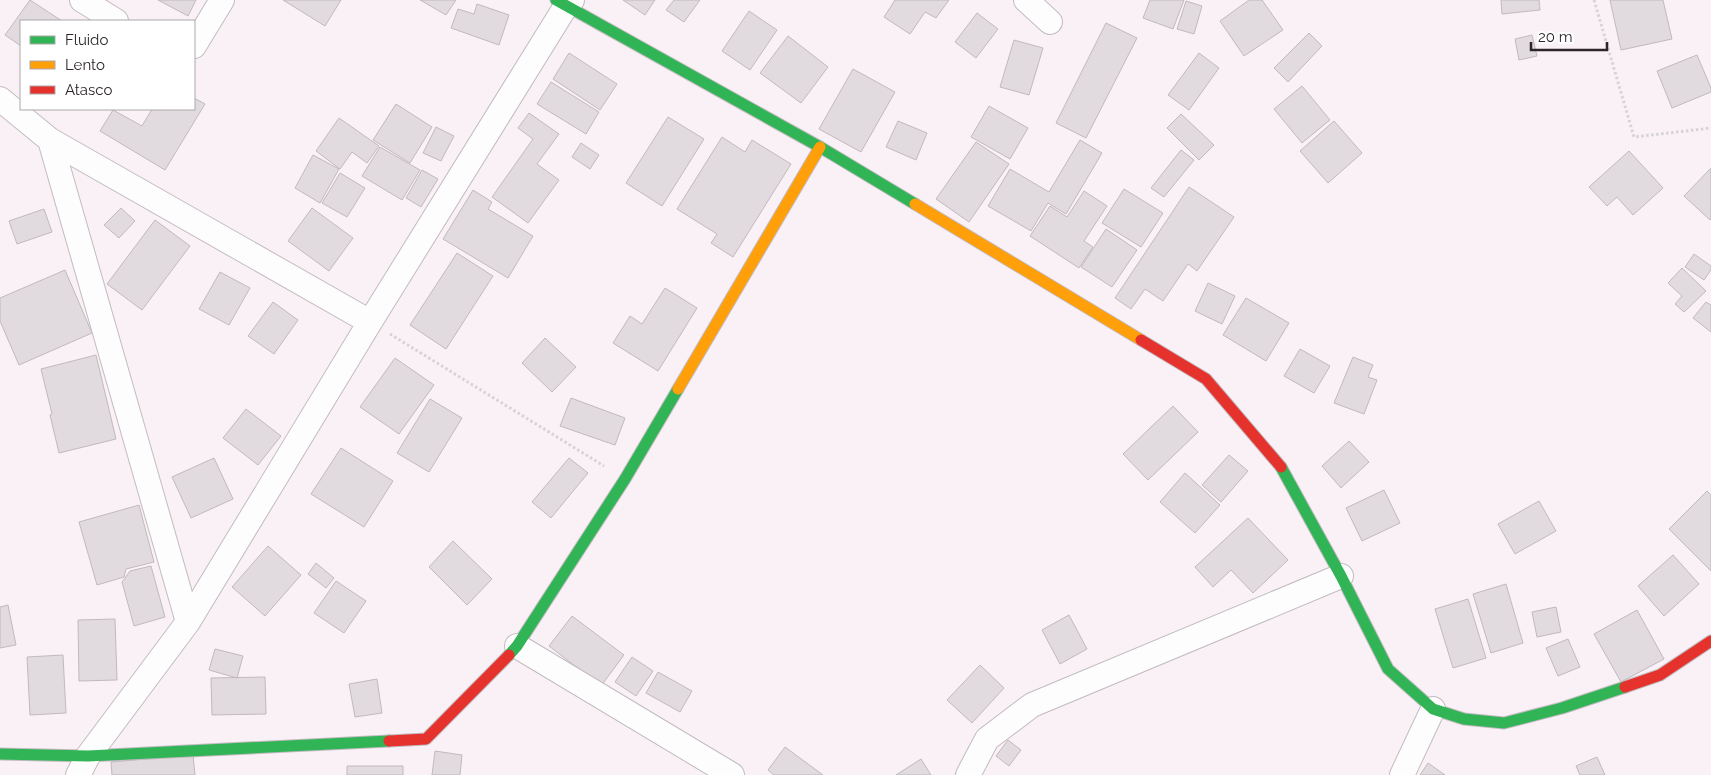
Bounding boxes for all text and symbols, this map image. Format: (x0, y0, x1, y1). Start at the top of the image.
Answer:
legend (20, 20, 195, 110)
scale bar (1531, 20, 1607, 52)
text: 20 m (1538, 28, 1573, 46)
text: Fluido (65, 31, 108, 49)
text: Lento (65, 56, 105, 74)
text: Atasco (65, 81, 112, 99)

